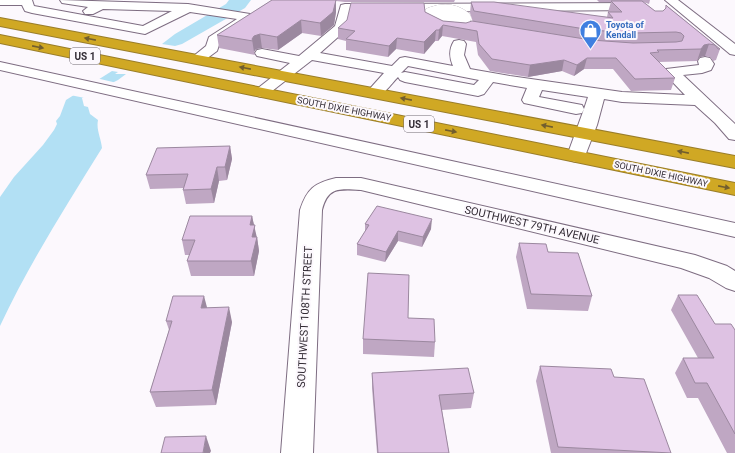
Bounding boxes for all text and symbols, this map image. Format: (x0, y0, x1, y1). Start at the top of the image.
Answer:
shop icon: Toyota of Kendall (578, 17, 604, 50)
place label: Toyota of Kendall (606, 20, 645, 40)
one-way arrow (84, 35, 96, 41)
one-way arrow (32, 44, 44, 50)
road number: US 1 (70, 48, 100, 64)
one-way arrow (239, 65, 252, 71)
street label: SOUTH DIXIE HIGHWAY (296, 95, 392, 123)
one-way arrow (399, 95, 412, 101)
road number: US 1 (404, 116, 434, 132)
one-way arrow (541, 122, 553, 128)
one-way arrow (444, 128, 457, 134)
one-way arrow (677, 149, 689, 155)
street label: SOUTH DIXIE HIGHWAY (613, 159, 709, 189)
one-way arrow (718, 184, 730, 190)
street label: SOUTHWEST 79TH AVENUE (463, 203, 601, 247)
street label: SOUTHWEST 108TH STREET (295, 245, 315, 388)

